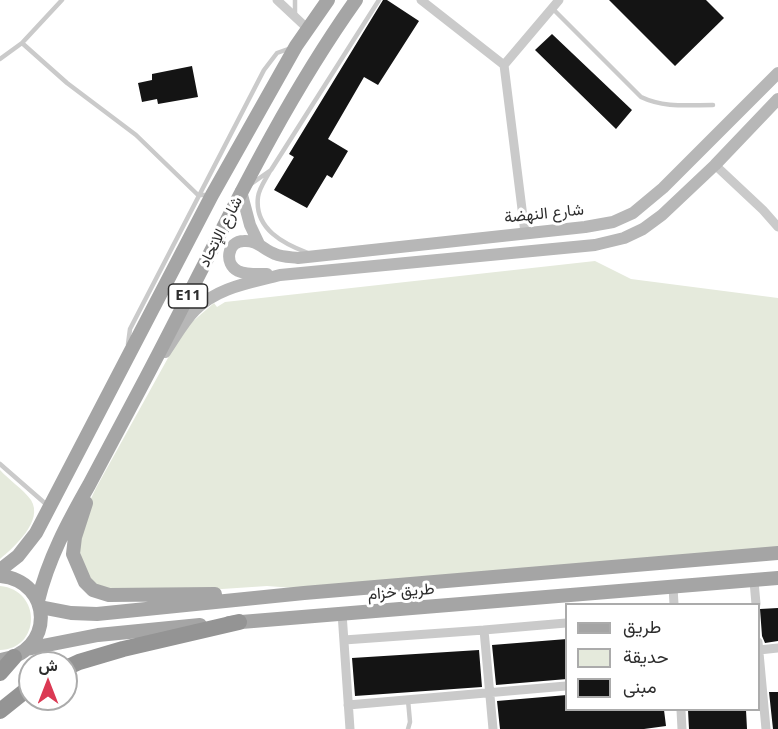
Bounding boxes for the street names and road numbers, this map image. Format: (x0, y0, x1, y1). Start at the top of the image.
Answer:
street label: شارع الإتحاد (195, 193, 247, 271)
street label: شارع النهضة (503, 200, 585, 228)
road number: E11 (168, 284, 207, 308)
street label: طريق خزام (367, 580, 435, 604)

